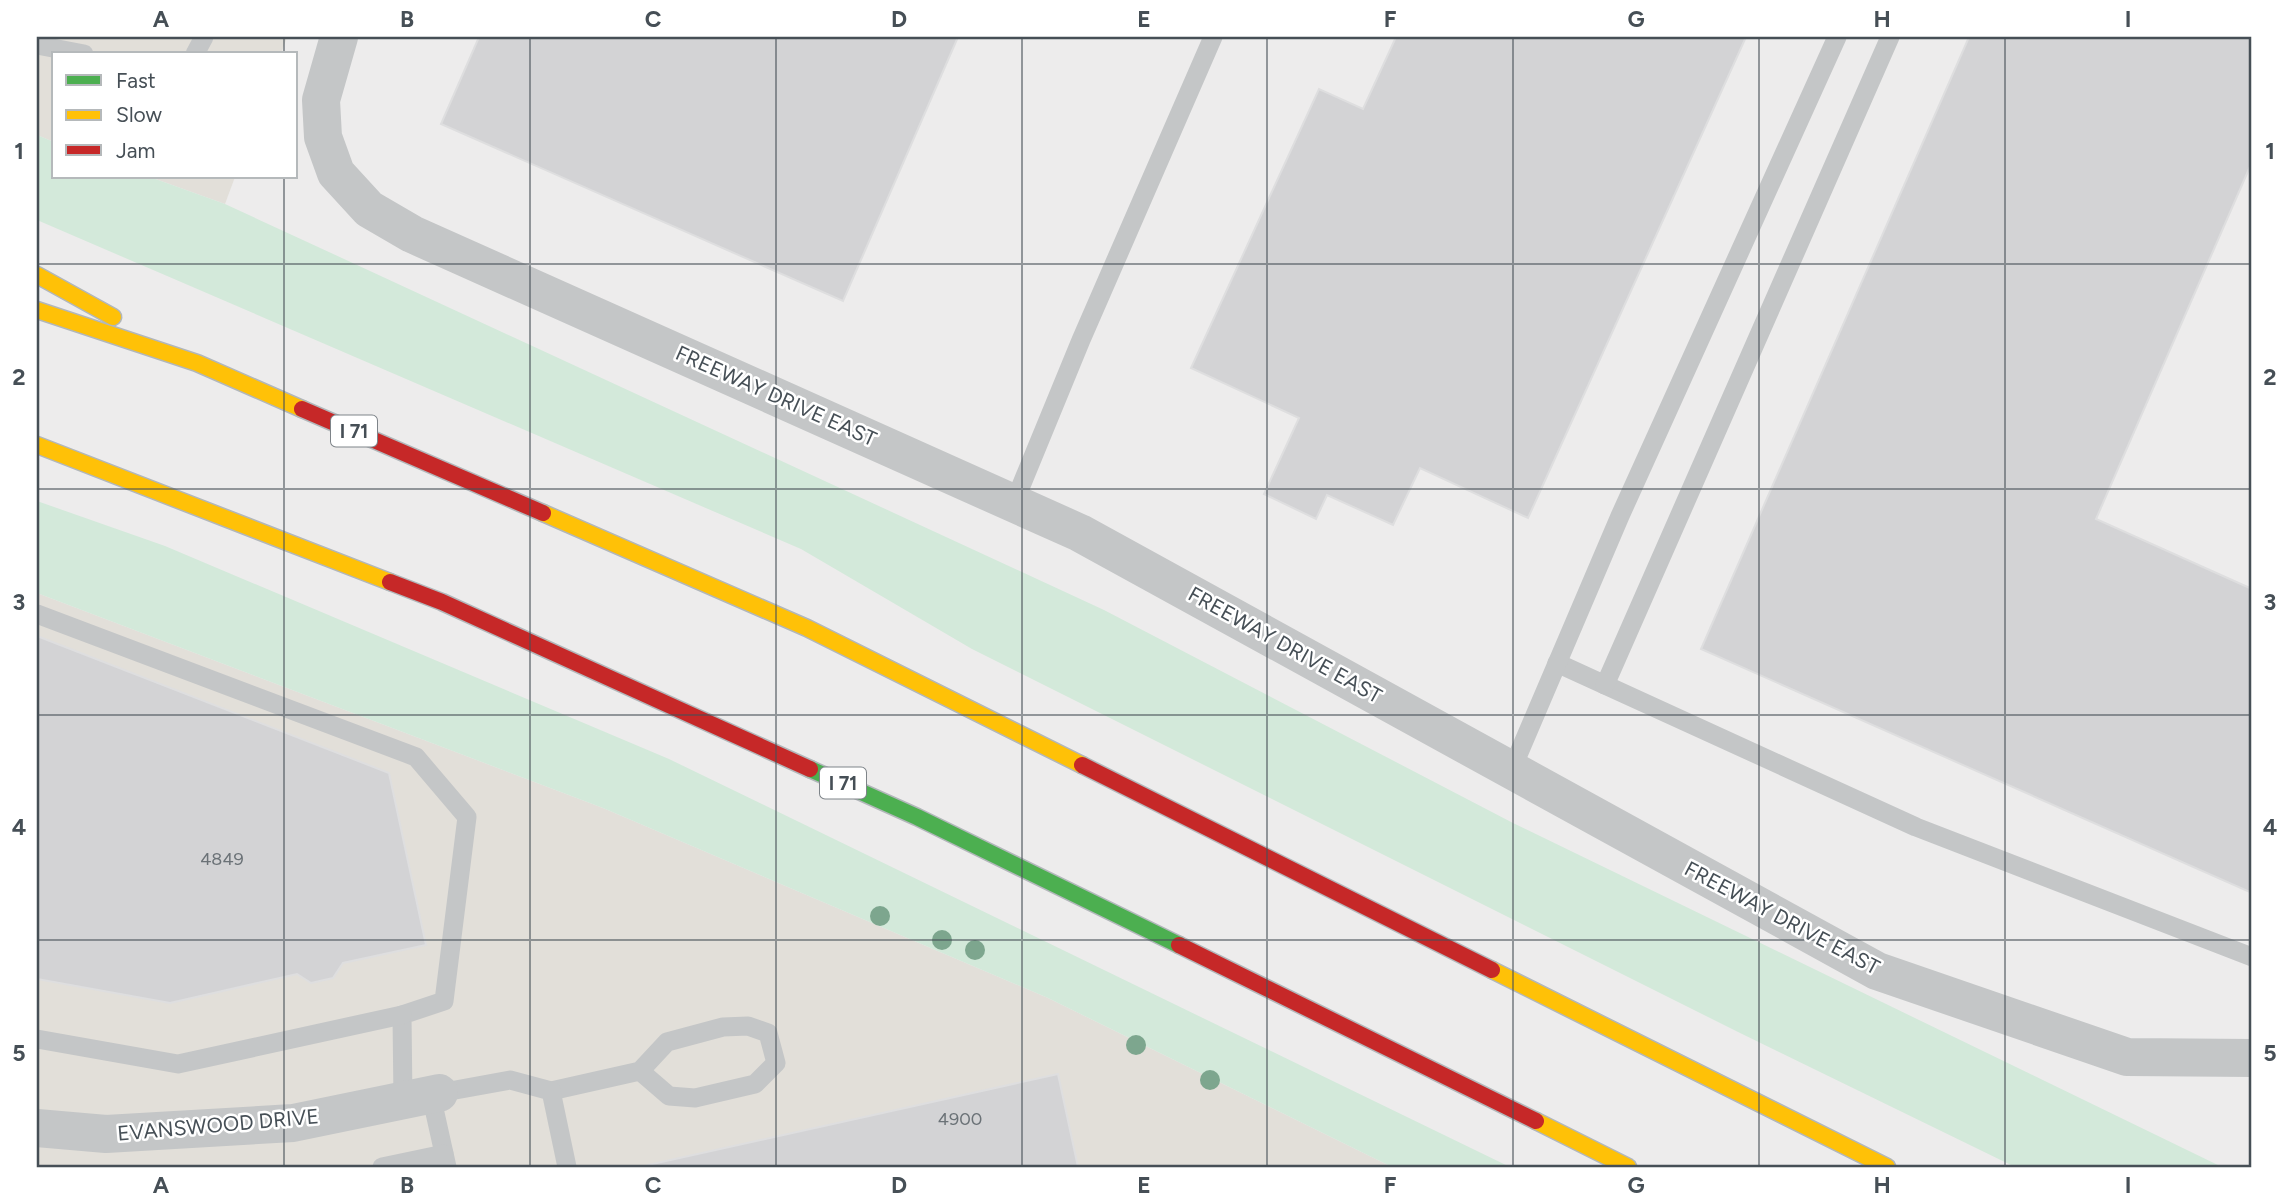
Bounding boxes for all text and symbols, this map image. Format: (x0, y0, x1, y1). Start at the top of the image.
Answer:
text: A (153, 5, 170, 33)
text: B (400, 5, 414, 33)
text: C (645, 5, 662, 33)
text: D (891, 5, 907, 33)
text: E (1137, 5, 1151, 33)
text: F (1384, 5, 1397, 33)
text: G (1627, 5, 1645, 33)
text: H (1873, 5, 1891, 33)
text: I (2125, 5, 2131, 33)
legend (52, 52, 298, 178)
text: Fast (116, 68, 156, 93)
text: Slow (116, 102, 162, 127)
text: 1 (14, 137, 24, 165)
text: 1 (2265, 137, 2275, 165)
text: Jam (116, 138, 155, 163)
street label: FREEWAY DRIVE EAST (672, 340, 881, 451)
text: 2 (12, 363, 26, 391)
text: 2 (2263, 363, 2277, 391)
road number: I 71 (331, 416, 377, 446)
street label: FREEWAY DRIVE EAST (1184, 581, 1387, 708)
text: 3 (13, 588, 25, 616)
text: 3 (2264, 588, 2276, 616)
road number: I 71 (820, 768, 866, 798)
text: 4 (12, 813, 26, 841)
text: 4 (2263, 813, 2277, 841)
house number: 4849 (200, 848, 244, 870)
street label: FREEWAY DRIVE EAST (1680, 856, 1884, 980)
text: 5 (12, 1039, 26, 1067)
text: 5 (2263, 1039, 2277, 1067)
street label: EVANSWOOD DRIVE (116, 1103, 320, 1146)
house number: 4900 (938, 1108, 982, 1130)
text: A (153, 1171, 170, 1199)
text: B (400, 1171, 414, 1199)
text: C (645, 1171, 662, 1199)
text: D (891, 1171, 907, 1199)
text: E (1137, 1171, 1151, 1199)
text: F (1384, 1171, 1397, 1199)
text: G (1627, 1171, 1645, 1199)
text: H (1873, 1171, 1891, 1199)
text: I (2125, 1171, 2131, 1199)

